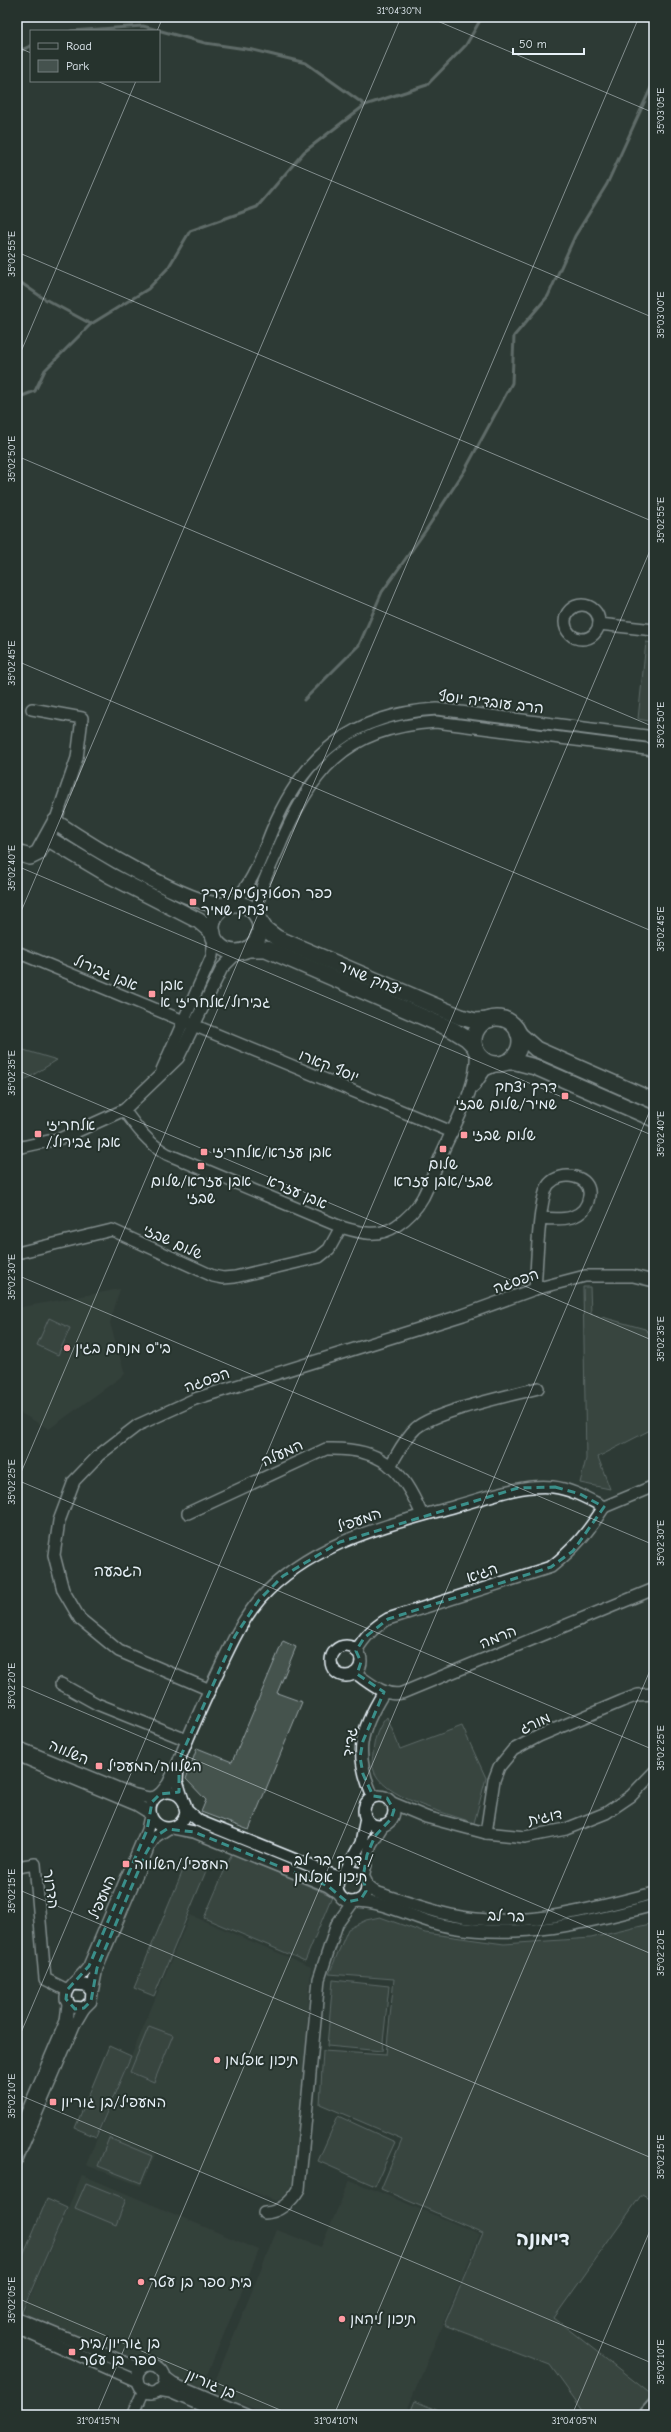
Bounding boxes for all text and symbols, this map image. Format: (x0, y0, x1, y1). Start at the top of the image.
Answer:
text: 31°04'30"N (377, 5, 421, 17)
legend (30, 30, 160, 82)
scale bar (513, 30, 584, 56)
text: 50 m (519, 37, 547, 51)
text: Road (66, 39, 92, 53)
text: Park (66, 59, 89, 73)
text: 35°03'05"E (655, 88, 667, 134)
text: 35°02'55"E (6, 231, 18, 277)
text: 35°03'00"E (655, 291, 667, 339)
text: 35°02'50"E (6, 436, 18, 482)
text: 35°02'55"E (655, 497, 667, 543)
text: 35°02'45"E (6, 640, 18, 686)
street label: הרב עובדיה יוסף (437, 687, 545, 717)
text: 35°02'50"E (655, 702, 667, 748)
text: 35°02'40"E (6, 845, 18, 891)
place label: כפר הסטודנטים/דרך יצחק שמיר (201, 884, 332, 919)
marker: כפר הסטודנטים/דרך יצחק שמיר (188, 897, 198, 907)
text: 35°02'45"E (655, 906, 667, 952)
street label: אבן גבירול (71, 951, 141, 995)
street label: יצחק שמיר (335, 956, 405, 1000)
place label: אבן גבירול/אלחריזי א (160, 976, 270, 1011)
marker: אבן גבירול/אלחריזי א (147, 989, 157, 999)
street label: יוסף קארו (296, 1046, 362, 1086)
text: 35°02'35"E (6, 1050, 18, 1096)
place label: דרך יצחק שמיר/שלום שבזי (456, 1078, 557, 1113)
marker: דרך יצחק שמיר/שלום שבזי (560, 1091, 570, 1101)
text: 35°02'40"E (655, 1111, 667, 1157)
place label: אלחריזי /אבן גבירול (46, 1116, 120, 1152)
place label: שלום שבזי (472, 1126, 536, 1144)
marker: אלחריזי /אבן גבירול (33, 1129, 43, 1139)
marker: שלום שבזי (459, 1130, 469, 1140)
place label: אבן עזרא/אלחריזי (212, 1143, 332, 1162)
marker: שלום שבזי/אבן עזרא (438, 1144, 448, 1154)
marker: אבן עזרא/אלחריזי (199, 1147, 209, 1157)
place label: שלום שבזי/אבן עזרא (393, 1155, 493, 1191)
marker: אבן עזרא/שלום שבזי (196, 1161, 206, 1171)
street label: אבן עזרא (264, 1171, 330, 1214)
place label: אבן עזרא/שלום שבזי (151, 1172, 251, 1207)
street label: שלום שבזי (140, 1221, 206, 1263)
text: 35°02'30"E (6, 1254, 18, 1300)
street label: הפסגה (491, 1265, 541, 1297)
text: 35°02'35"E (655, 1316, 667, 1362)
place label: בי"ס מנחם בגין (75, 1339, 171, 1357)
marker: בי"ס מנחם בגין (62, 1343, 72, 1353)
street label: הפסגה (182, 1364, 232, 1396)
street label: המעלה (258, 1436, 306, 1470)
text: 35°02'25"E (6, 1459, 18, 1505)
street label: המעפיל (334, 1504, 384, 1536)
text: 35°02'30"E (655, 1520, 667, 1566)
street label: הגיא (464, 1559, 500, 1587)
district label: הגבעה (94, 1562, 142, 1580)
street label: הרמה (477, 1621, 519, 1653)
text: 35°02'20"E (6, 1663, 18, 1709)
street label: מורג (517, 1708, 553, 1738)
text: 35°02'25"E (655, 1725, 667, 1771)
street label: גדיד (339, 1726, 361, 1758)
street label: השלווה (46, 1736, 92, 1768)
place label: השלווה/המעפיל (107, 1757, 202, 1775)
marker: השלווה/המעפיל (94, 1761, 104, 1771)
street label: דוגית (525, 1805, 564, 1829)
place label: דרך בר לב / תיכון אפלמן (294, 1851, 374, 1886)
place label: המעפיל/השלווה (134, 1855, 229, 1873)
marker: המעפיל/השלווה (121, 1859, 131, 1869)
marker: דרך בר לב / תיכון אפלמן (281, 1864, 291, 1874)
street label: הדרור (39, 1868, 63, 1910)
text: 35°02'15"E (6, 1869, 18, 1913)
street label: המעפיל (85, 1872, 119, 1922)
street label: בר לב (487, 1906, 525, 1926)
text: 35°02'20"E (655, 1930, 667, 1976)
place label: תיכון אפלמן (225, 2051, 298, 2069)
marker: תיכון אפלמן (212, 2055, 222, 2065)
text: 35°02'10"E (6, 2073, 18, 2119)
place label: המעפיל/בן גוריון (61, 2093, 166, 2111)
marker: המעפיל/בן גוריון (48, 2097, 58, 2107)
text: 35°02'15"E (655, 2135, 667, 2179)
district label: דימונה (516, 2228, 570, 2250)
place label: בית ספר בן עטר (149, 2273, 252, 2291)
text: 35°02'05"E (6, 2277, 18, 2323)
marker: בית ספר בן עטר (136, 2277, 146, 2287)
place label: תיכון ליהמן (350, 2310, 416, 2328)
marker: תיכון ליהמן (337, 2314, 347, 2324)
place label: בן גוריון/בית ספר בן עטר (79, 2334, 160, 2369)
text: 35°02'10"E (655, 2339, 667, 2385)
marker: בן גוריון/בית ספר בן עטר (67, 2347, 77, 2357)
street label: בן גוריון (183, 2366, 239, 2403)
text: 31°04'15"N (76, 2415, 120, 2427)
text: 31°04'10"N (314, 2415, 358, 2427)
text: 31°04'05"N (551, 2415, 597, 2427)

